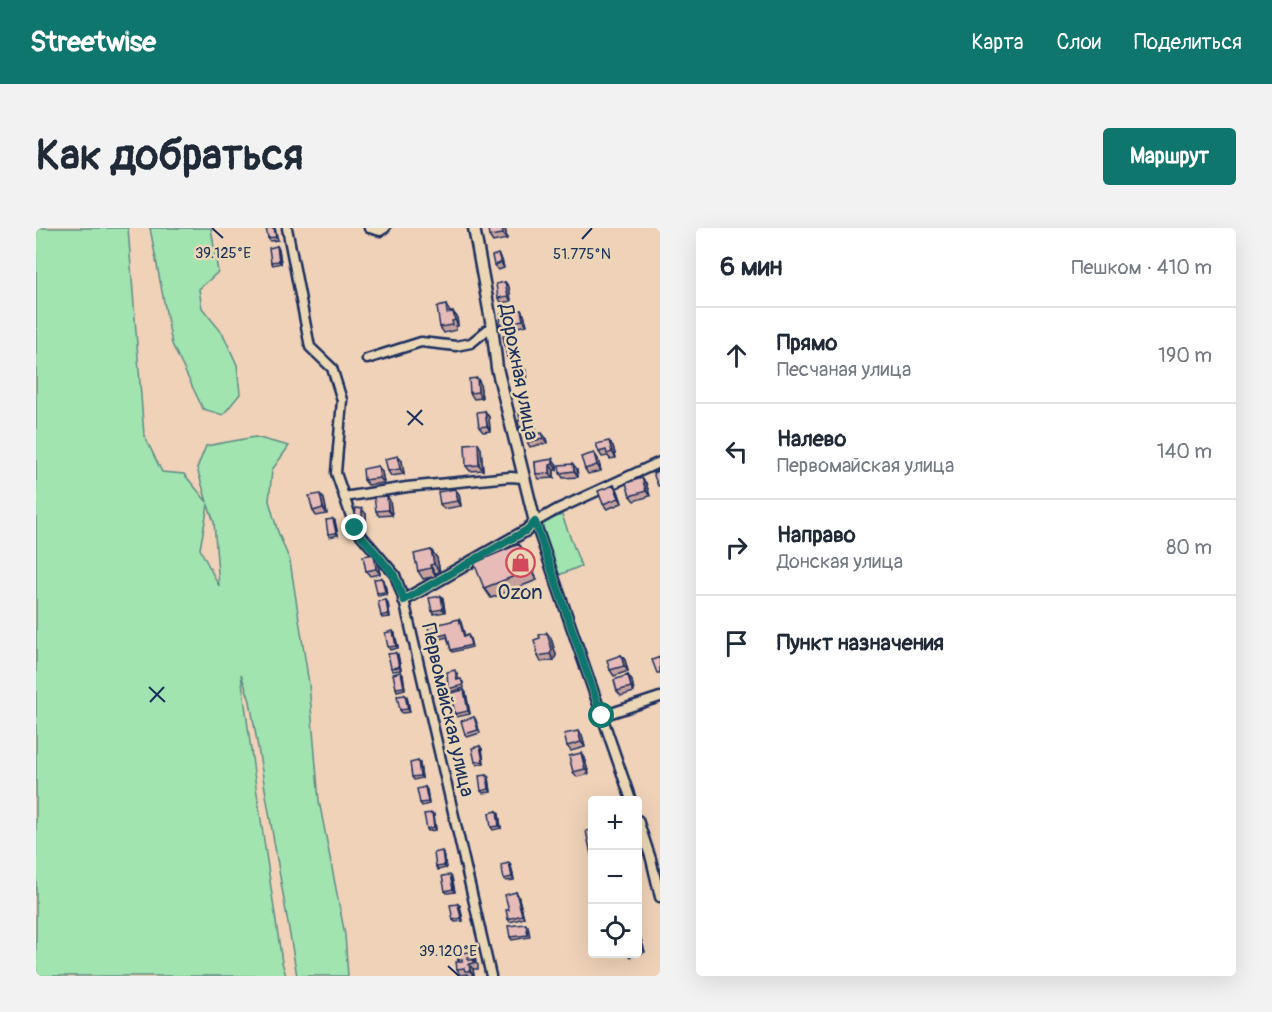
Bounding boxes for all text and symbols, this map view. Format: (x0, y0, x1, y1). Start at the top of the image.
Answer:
text: Streetwise (30, 25, 156, 60)
text: Карта (971, 29, 1023, 56)
text: Слои (1056, 29, 1101, 56)
text: Поделиться (1134, 29, 1242, 56)
button: Маршрут (1103, 128, 1236, 185)
text: Как добраться (36, 130, 303, 182)
text: 39.125°E (195, 244, 251, 263)
text: 51.775°N (553, 245, 611, 264)
text: 6 мин (720, 251, 782, 283)
text: Пешком · 410 m (1071, 255, 1212, 280)
street label: Дорожная улица (493, 301, 544, 442)
text: Прямо (777, 329, 837, 357)
icon: ahead (720, 339, 753, 372)
text: 190 m (1158, 343, 1212, 368)
text: Песчаная улица (777, 357, 911, 382)
text: Налево (777, 425, 846, 453)
icon: left (720, 435, 753, 468)
text: 140 m (1157, 439, 1212, 464)
text: Первомайская улица (777, 453, 954, 478)
route end (341, 514, 367, 540)
text: Направо (777, 521, 856, 549)
icon: right (720, 531, 753, 564)
text: 80 m (1166, 535, 1212, 560)
shop icon: Ozon (504, 546, 536, 578)
text: Донская улица (777, 549, 903, 574)
place label: Ozon (498, 580, 542, 605)
street label: Первомайская улица (416, 621, 480, 799)
icon: arrive (720, 627, 753, 660)
text: Пункт назначения (777, 629, 944, 657)
route start (588, 702, 614, 728)
map controls (588, 796, 642, 958)
button: + (588, 796, 642, 850)
button: − (588, 850, 642, 904)
button: locate (588, 904, 642, 958)
text: 39.120°E (419, 942, 477, 961)

